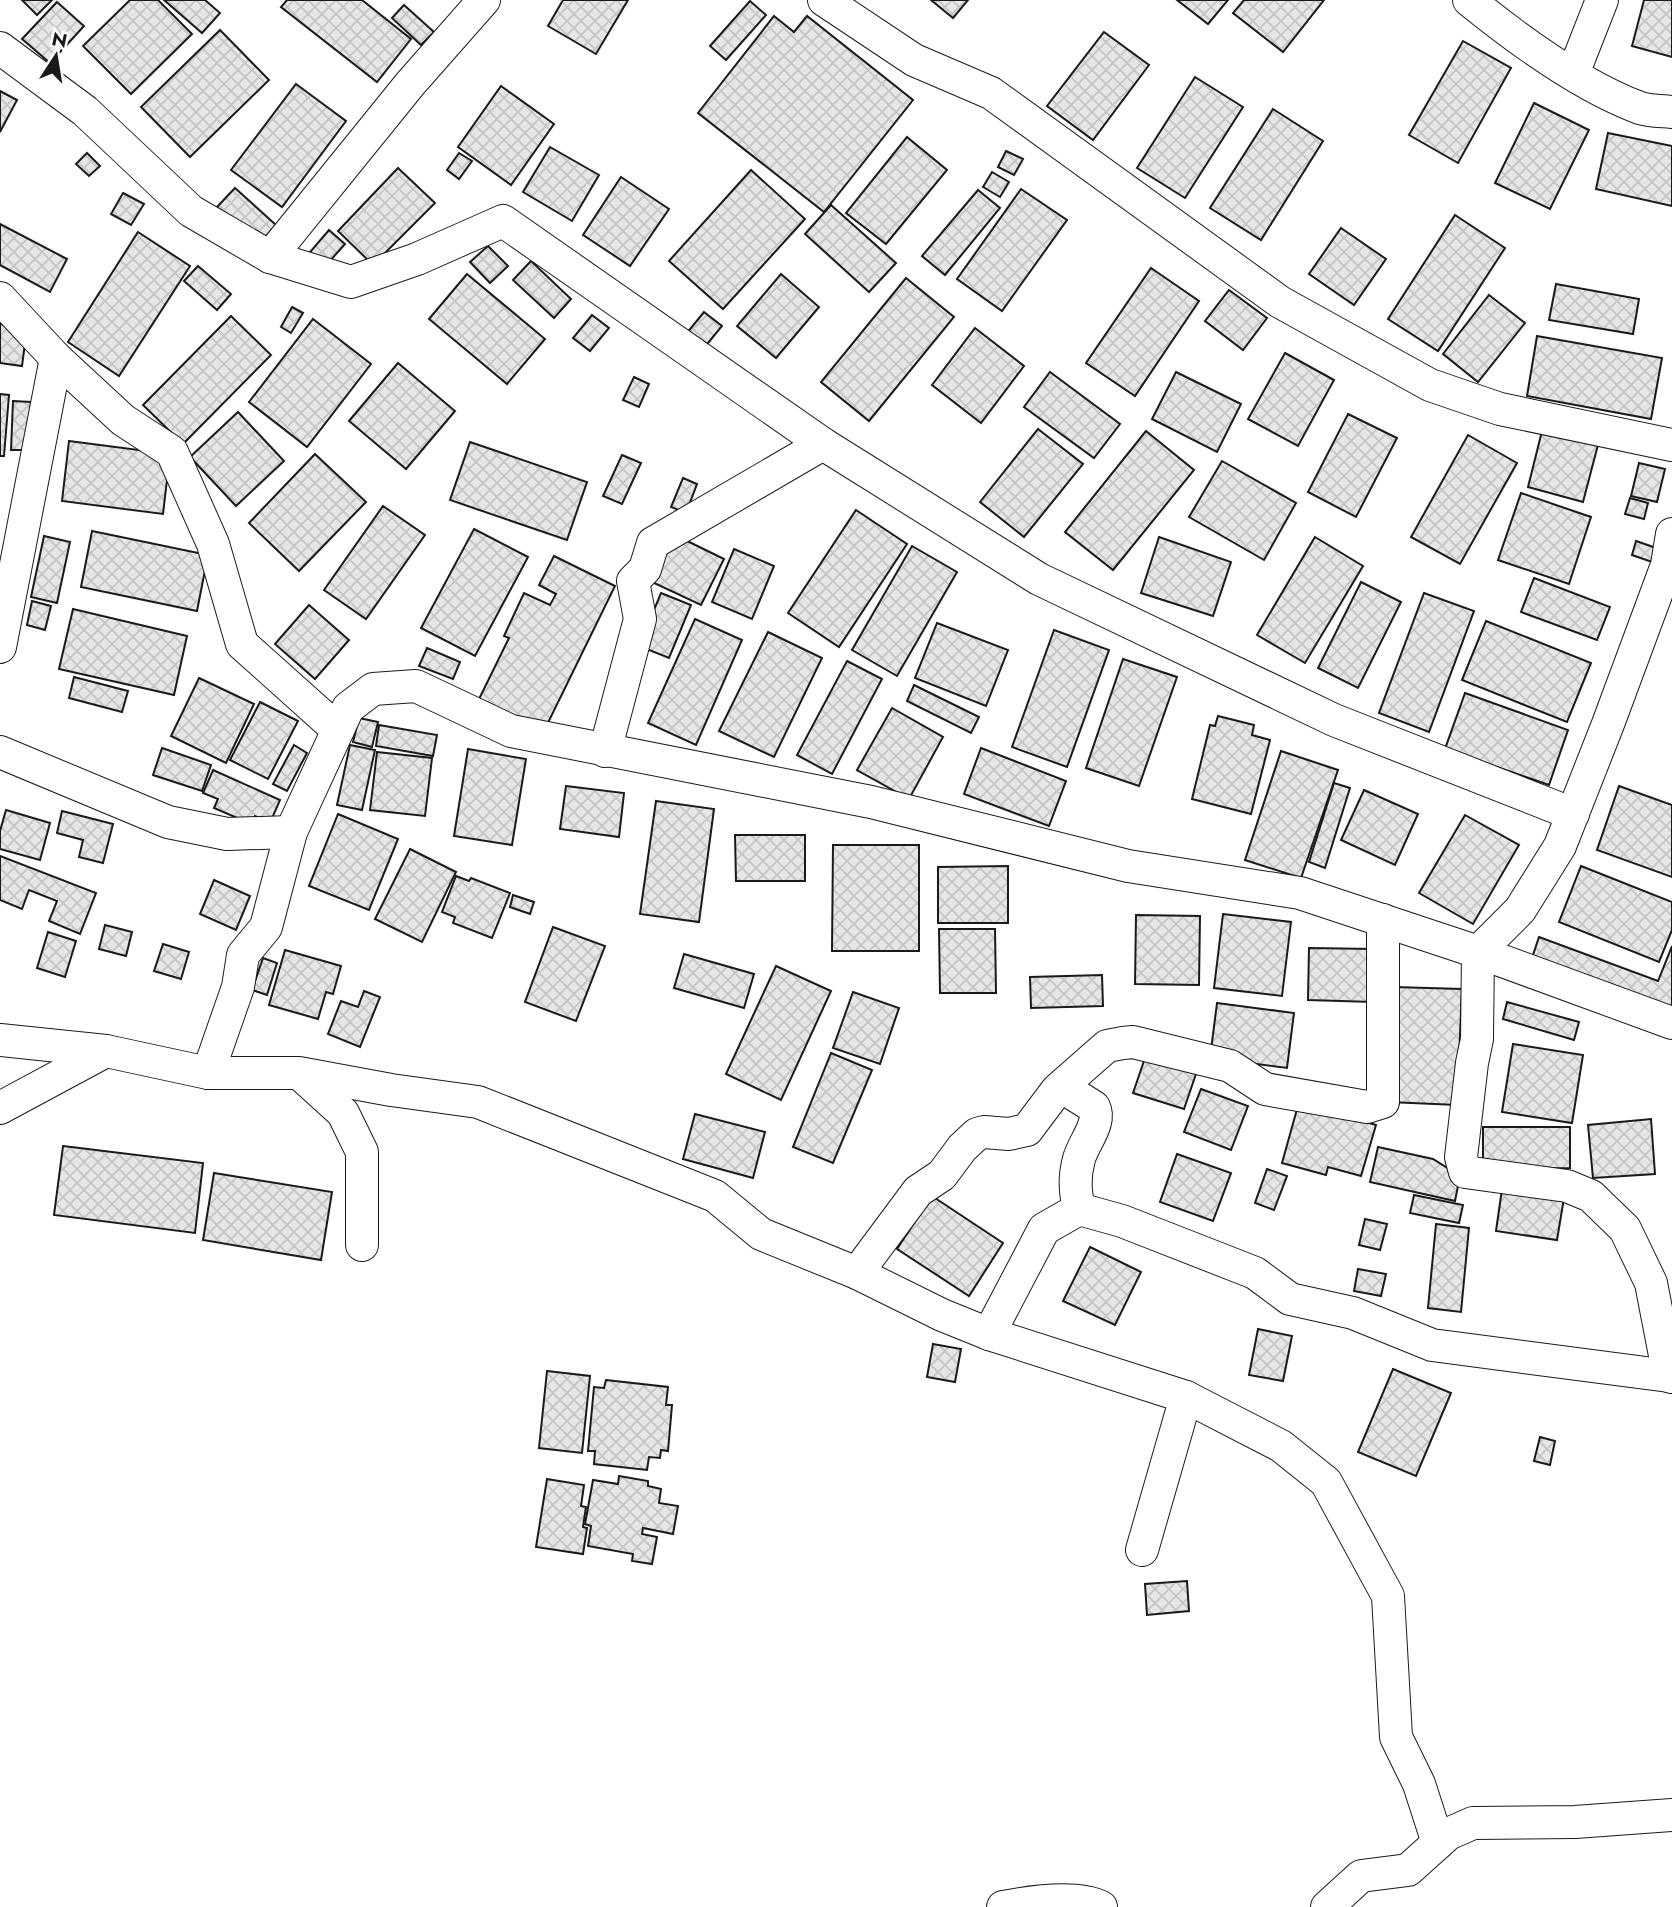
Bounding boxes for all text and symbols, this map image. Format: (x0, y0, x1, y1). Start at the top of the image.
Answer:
north arrow (21, 21, 91, 91)
text: N (49, 25, 70, 55)

